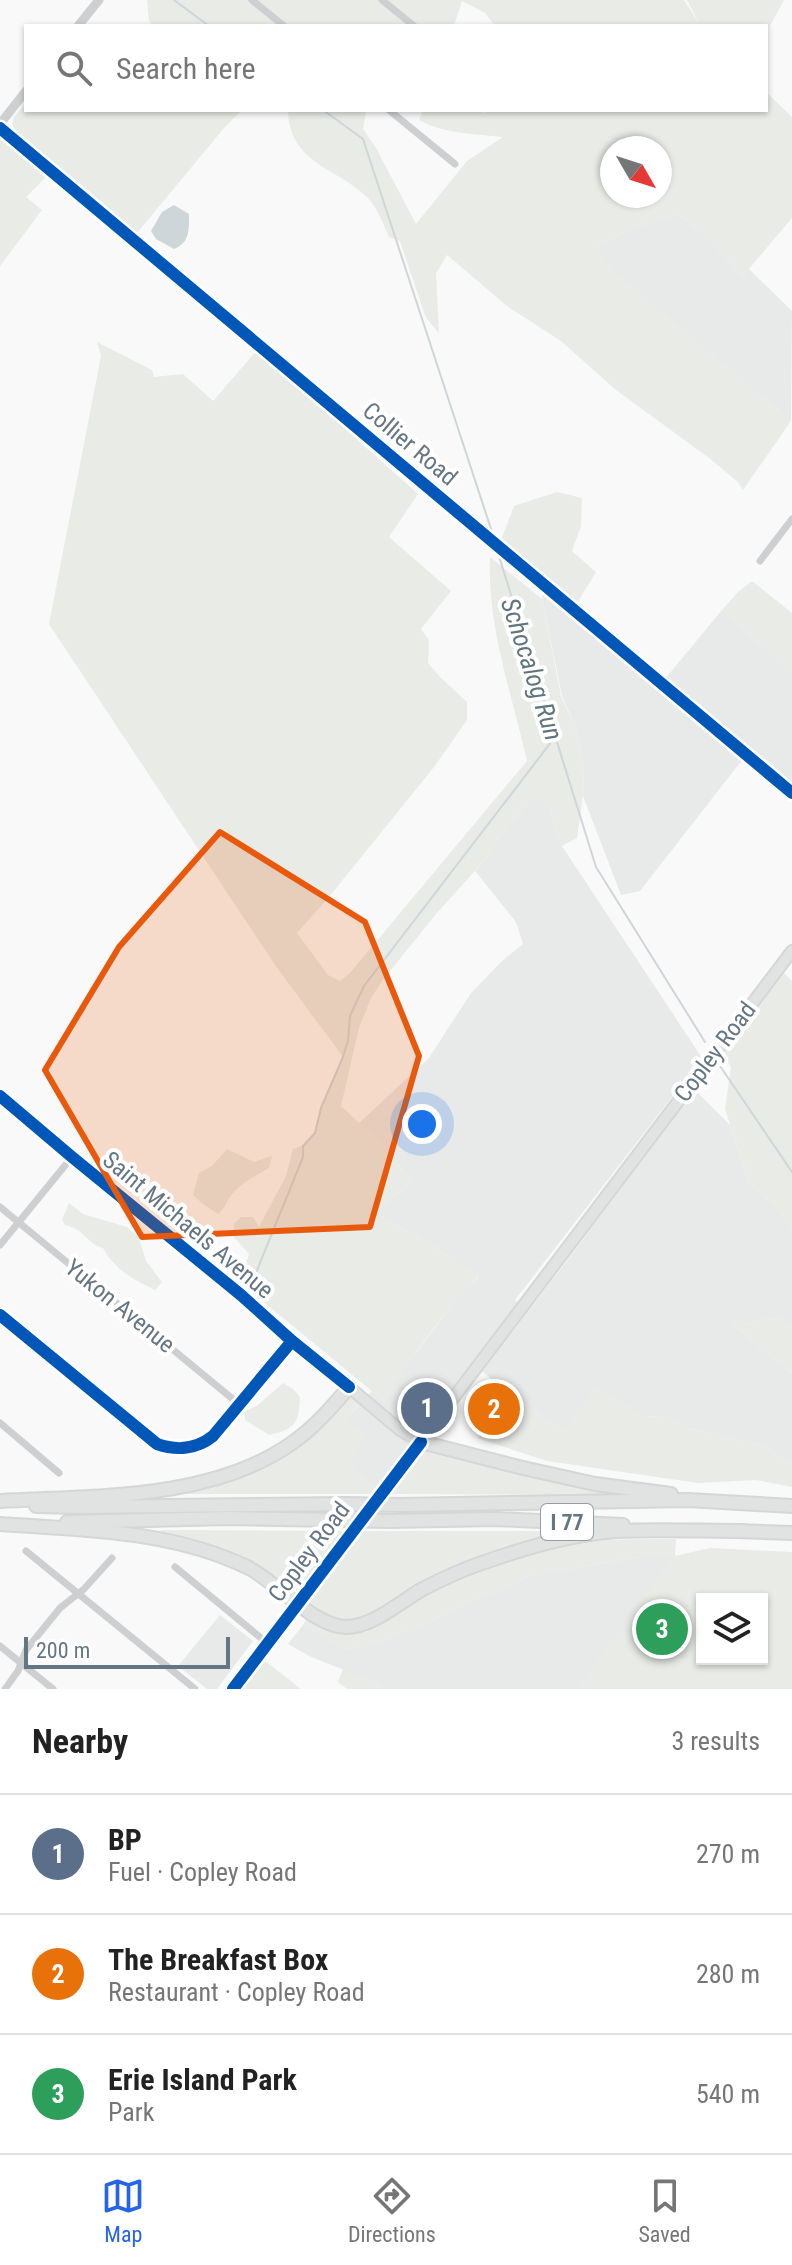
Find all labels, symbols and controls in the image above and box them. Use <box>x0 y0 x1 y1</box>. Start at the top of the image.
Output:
search box <box>24 24 768 112</box>
icon: search <box>52 46 96 90</box>
text: Search here <box>116 51 256 86</box>
north arrow <box>600 136 672 208</box>
street label: Collier Road <box>357 396 463 492</box>
water label: Schocalog Run <box>495 594 569 744</box>
street label: Copley Road <box>668 997 762 1107</box>
your location <box>402 1104 442 1144</box>
street label: Saint Michaels Avenue <box>97 1146 279 1304</box>
street label: Yukon Avenue <box>60 1253 180 1359</box>
pin: 1 <box>401 1378 453 1438</box>
pin: 2 <box>468 1379 520 1439</box>
street label: Copley Road <box>262 1497 356 1607</box>
road number: I 77 <box>541 1504 593 1540</box>
map controls <box>696 1593 768 1665</box>
button: layers <box>696 1593 768 1665</box>
pin: 3 <box>636 1599 688 1659</box>
scale bar <box>24 1633 230 1669</box>
text: 200 m <box>36 1638 90 1663</box>
text: Nearby <box>32 1721 128 1761</box>
text: 3 results <box>671 1726 760 1756</box>
text: BP <box>108 1822 142 1857</box>
text: 1 <box>51 1839 65 1869</box>
text: 270 m <box>696 1839 760 1869</box>
text: Fuel · Copley Road <box>108 1857 297 1887</box>
text: The Breakfast Box <box>108 1942 328 1977</box>
text: 2 <box>51 1959 65 1989</box>
text: 280 m <box>696 1959 760 1989</box>
text: Restaurant · Copley Road <box>108 1977 365 2007</box>
text: Erie Island Park <box>108 2062 297 2097</box>
text: 3 <box>51 2079 65 2109</box>
text: 540 m <box>696 2079 760 2109</box>
text: Park <box>108 2097 154 2127</box>
tab: Map <box>101 2174 145 2247</box>
tab: Directions <box>348 2174 436 2247</box>
tab: Saved <box>638 2174 691 2247</box>

